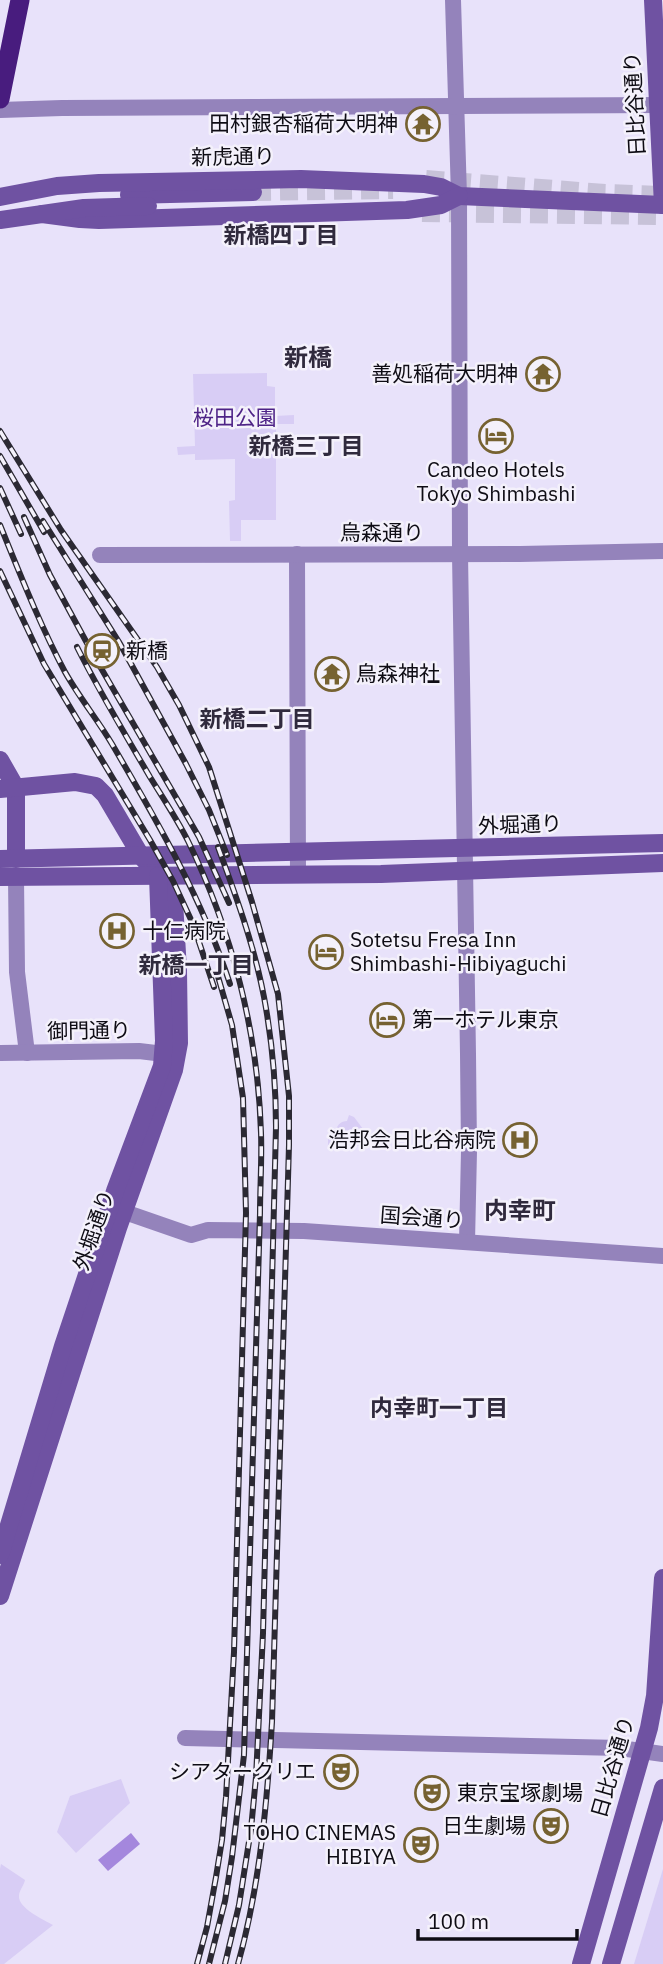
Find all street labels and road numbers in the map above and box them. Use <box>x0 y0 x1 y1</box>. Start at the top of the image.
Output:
street label: 日比谷通り <box>617 51 651 157</box>
street label: 新虎通り <box>191 141 275 171</box>
street label: 烏森通り <box>340 518 424 546</box>
street label: 外堀通り <box>478 809 562 839</box>
street label: 御門通り <box>47 1015 131 1045</box>
street label: 外堀通り <box>66 1185 120 1274</box>
street label: 国会通り <box>379 1200 465 1234</box>
street label: 日比谷通り <box>584 1712 640 1821</box>

